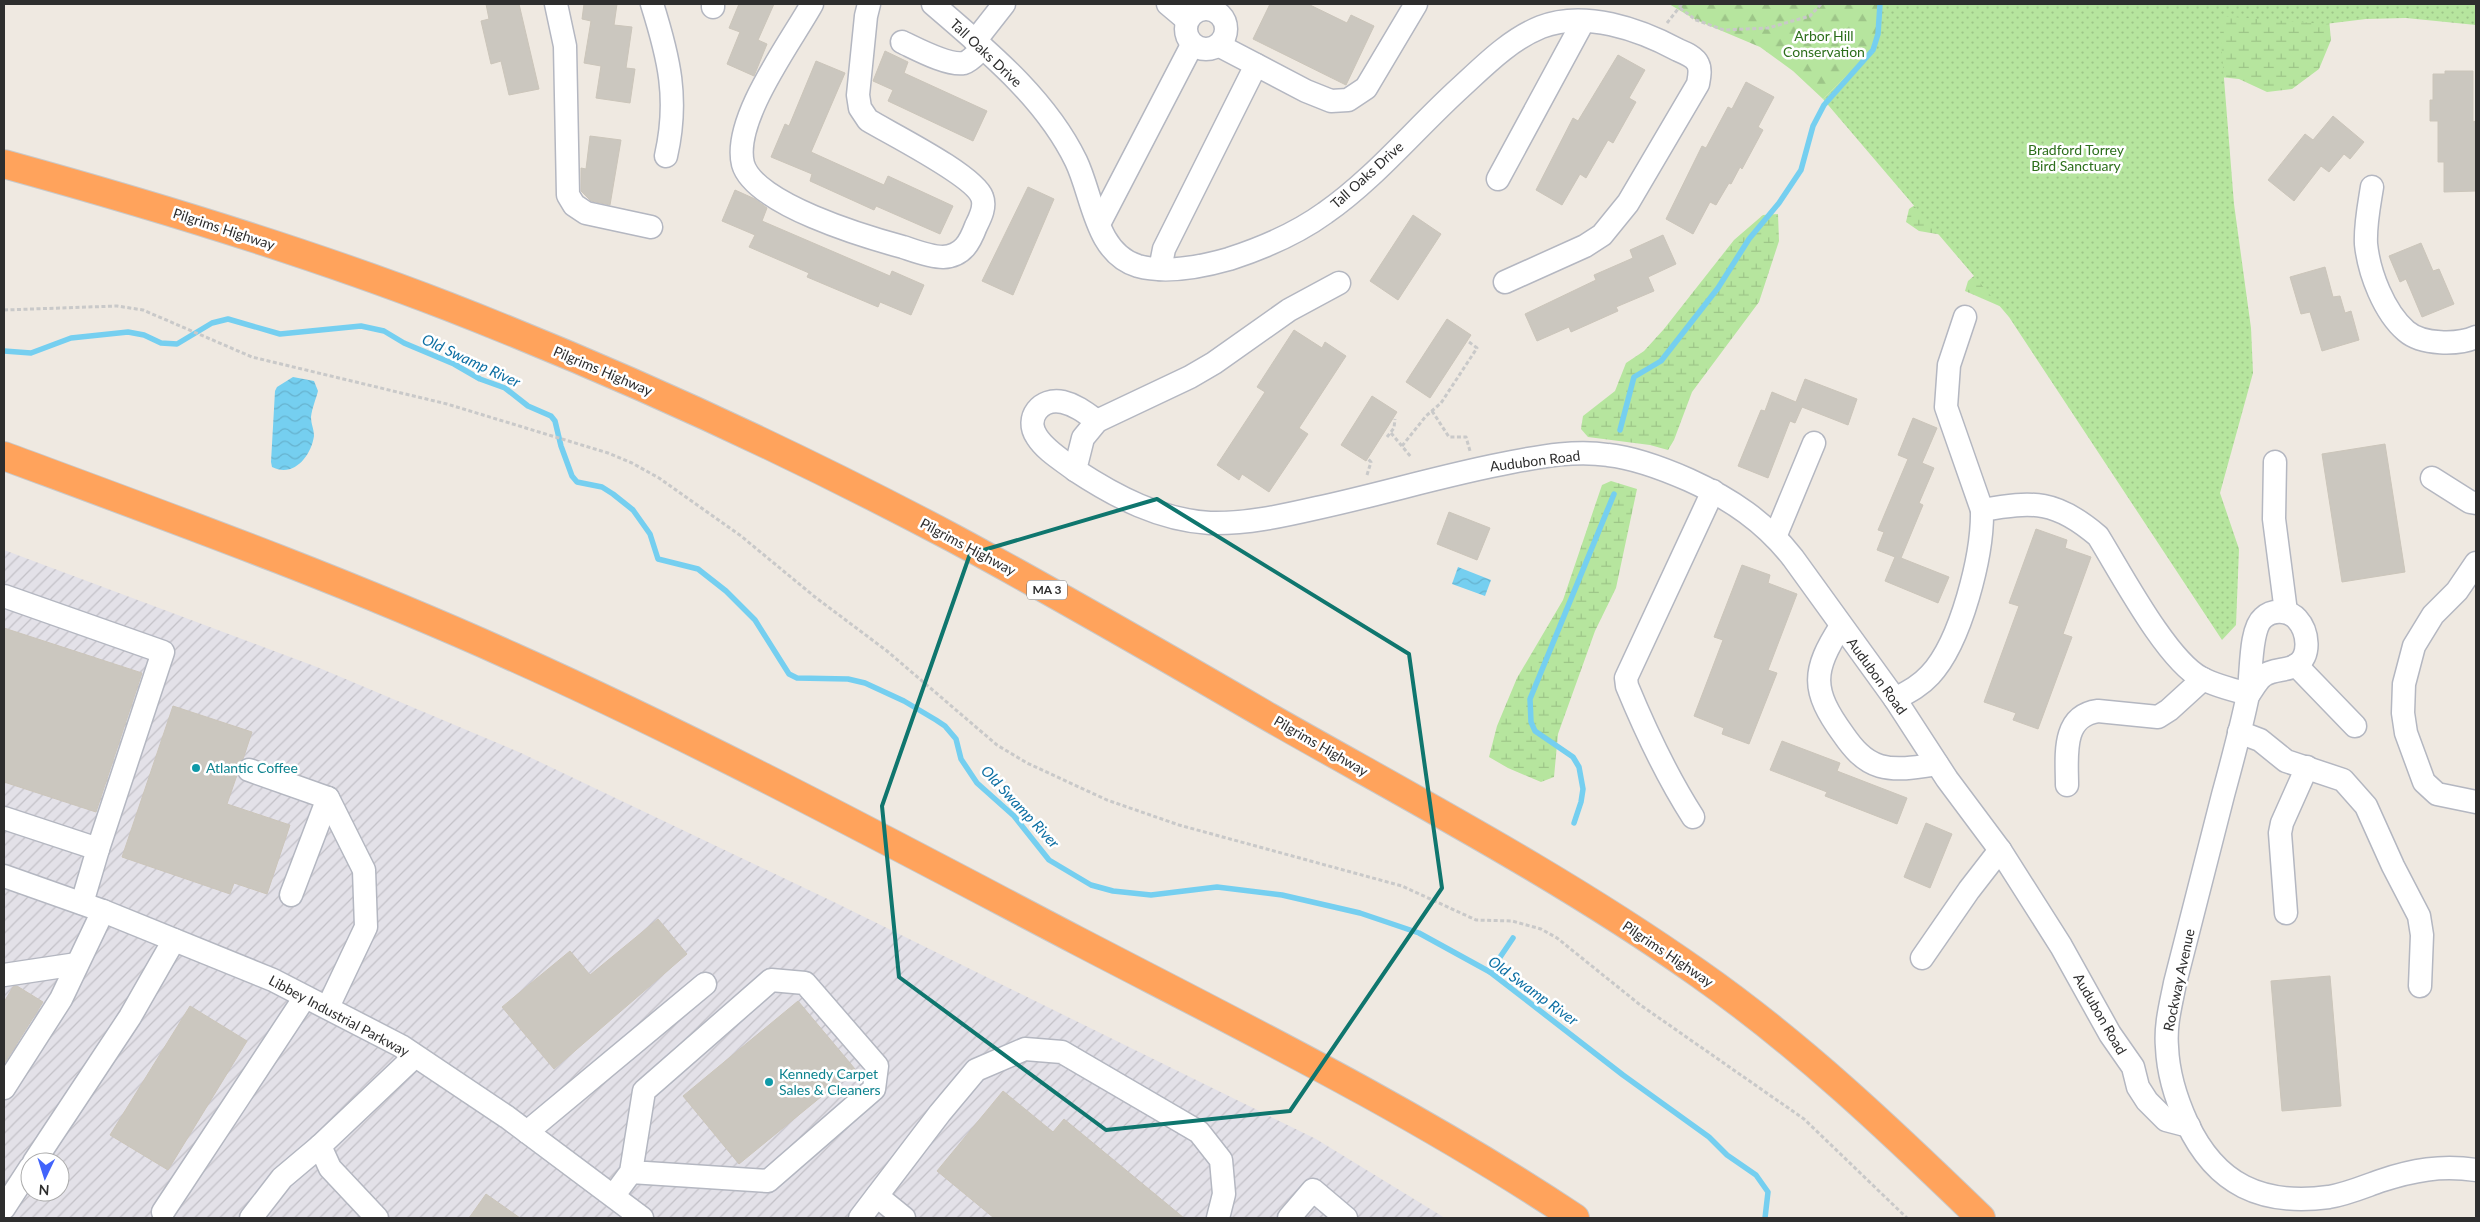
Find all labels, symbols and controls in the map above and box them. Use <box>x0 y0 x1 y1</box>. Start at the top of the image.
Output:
street label: Tall Oaks Drive <box>947 15 1026 90</box>
park label: Arbor Hill Conservation <box>1783 27 1865 60</box>
street label: Tall Oaks Drive <box>1327 138 1407 212</box>
park label: Bradford Torrey Bird Sanctuary <box>2028 141 2125 174</box>
street label: Pilgrims Highway <box>171 204 278 253</box>
water label: Old Swamp River <box>419 329 524 391</box>
street label: Pilgrims Highway <box>551 342 656 399</box>
street label: Audubon Road <box>1489 447 1581 474</box>
street label: Pilgrims Highway <box>918 514 1020 579</box>
road number: MA 3 <box>1027 580 1067 600</box>
street label: Audubon Road <box>1844 634 1911 718</box>
street label: Pilgrims Highway <box>1271 712 1372 780</box>
place label: Atlantic Coffee <box>206 759 298 776</box>
water label: Old Swamp River <box>978 761 1064 852</box>
marker: Atlantic Coffee <box>190 762 202 774</box>
street label: Pilgrims Highway <box>1620 917 1718 991</box>
street label: Rockway Avenue <box>2159 927 2198 1033</box>
water label: Old Swamp River <box>1485 952 1583 1029</box>
street label: Audubon Road <box>2070 970 2131 1057</box>
street label: Libbey Industrial Parkway <box>266 971 413 1060</box>
place label: Kennedy Carpet Sales & Cleaners <box>779 1065 881 1098</box>
marker: Kennedy Carpet Sales & Cleaners <box>763 1076 775 1088</box>
north arrow <box>20 1152 70 1202</box>
text: N <box>38 1182 50 1199</box>

